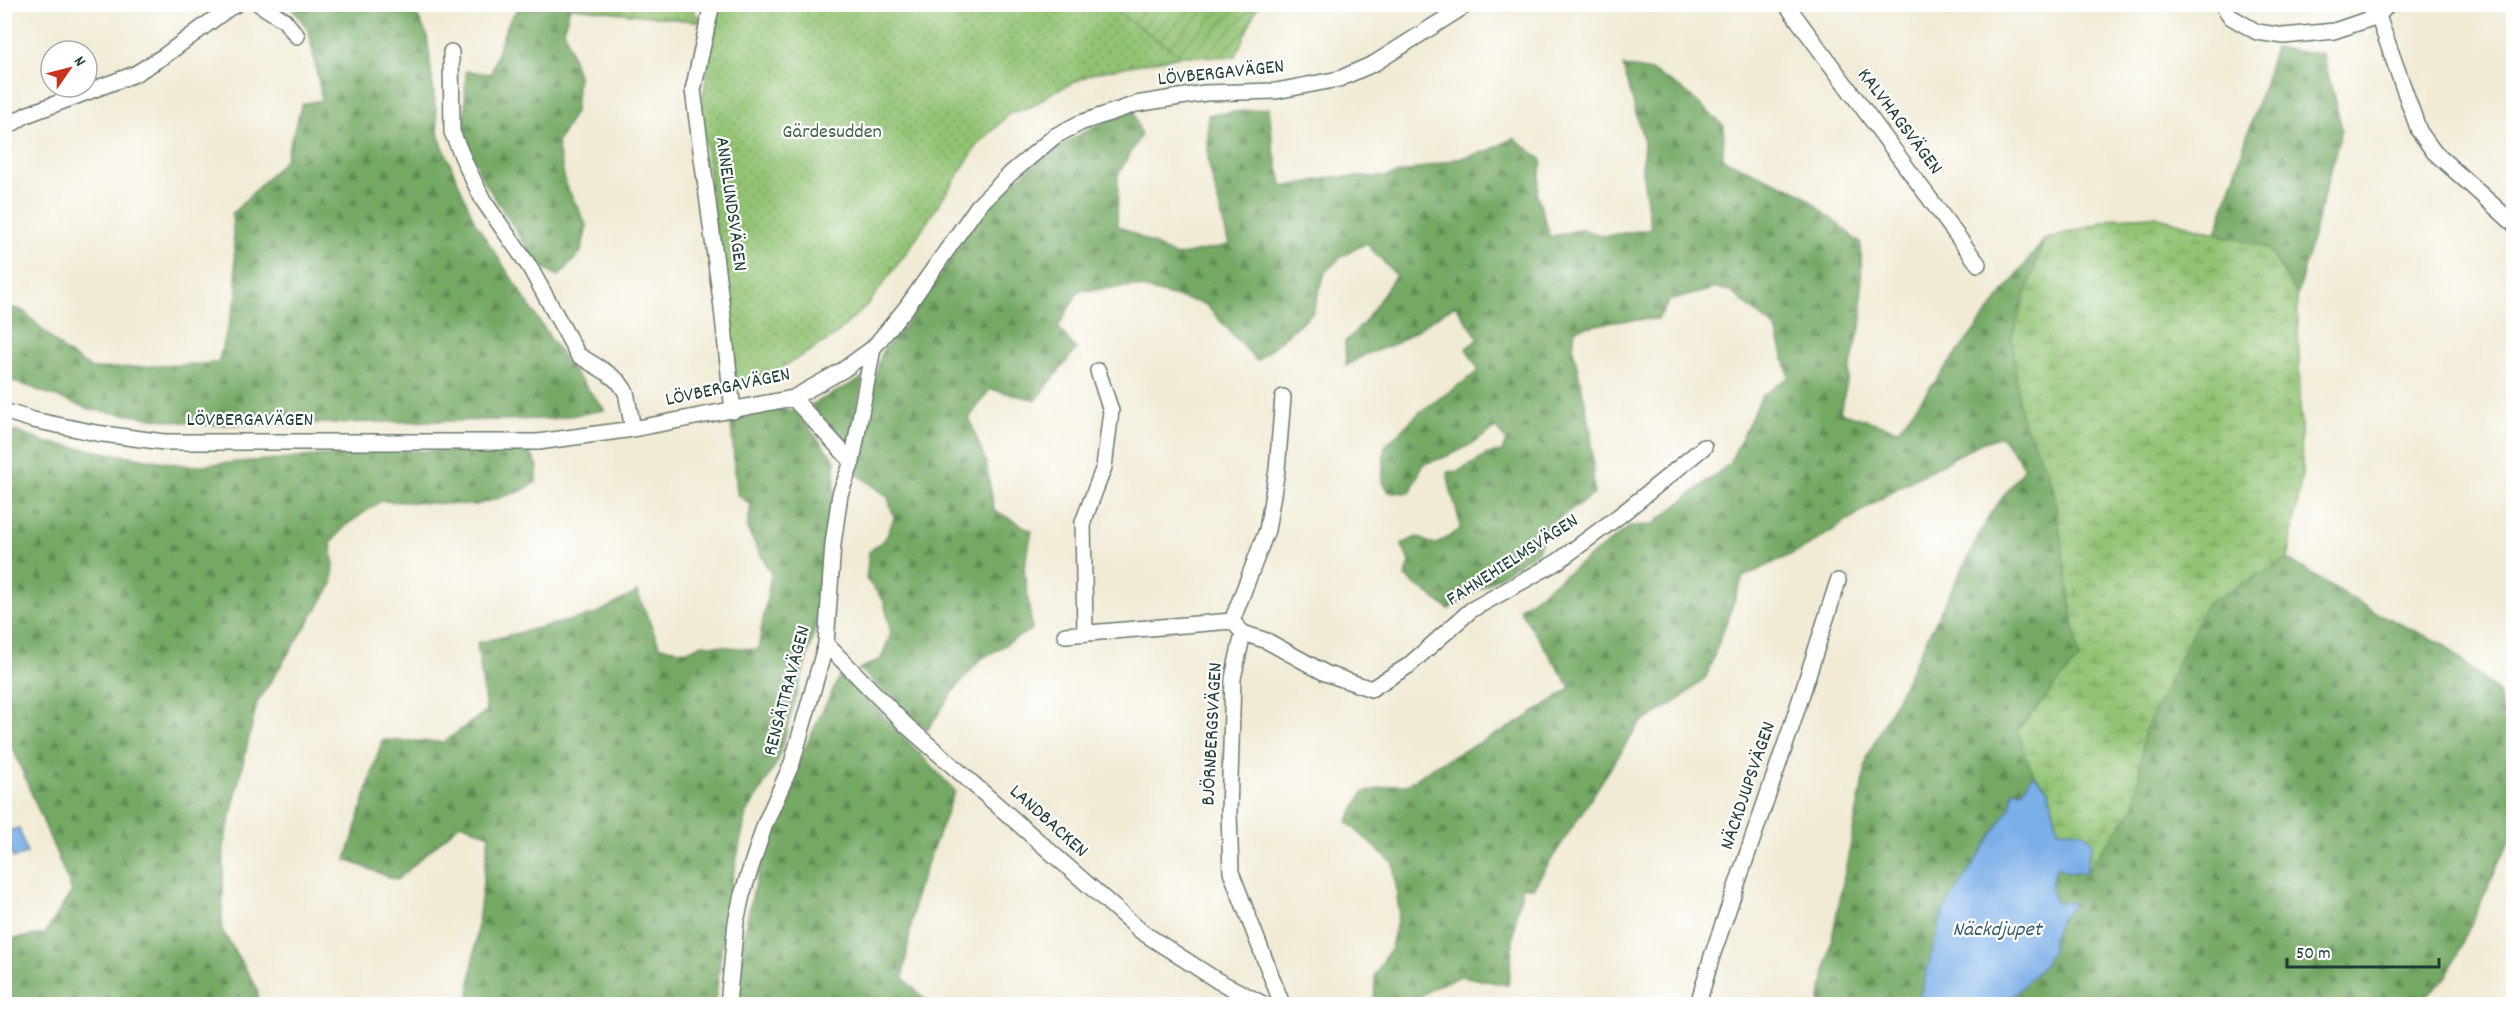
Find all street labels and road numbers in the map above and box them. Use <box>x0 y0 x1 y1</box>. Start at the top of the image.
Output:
street label: LÖVBERGAVÄGEN <box>1156 53 1286 95</box>
street label: KALVHAGSVÄGEN <box>1850 63 1948 181</box>
street label: ANNELUNDSVÄGEN <box>707 135 753 273</box>
street label: LÖVBERGAVÄGEN <box>663 361 793 415</box>
street label: LÖVBERGAVÄGEN <box>186 407 314 435</box>
street label: FAHNEHIELMSVÄGEN <box>1442 508 1584 614</box>
street label: RENSÄTTRAVÄGEN <box>757 623 819 759</box>
street label: BJÖRNBERGSVÄGEN <box>1195 662 1231 806</box>
street label: NÄCKDJUPSVÄGEN <box>1714 718 1784 854</box>
street label: LANDBACKEN <box>1002 779 1094 865</box>

